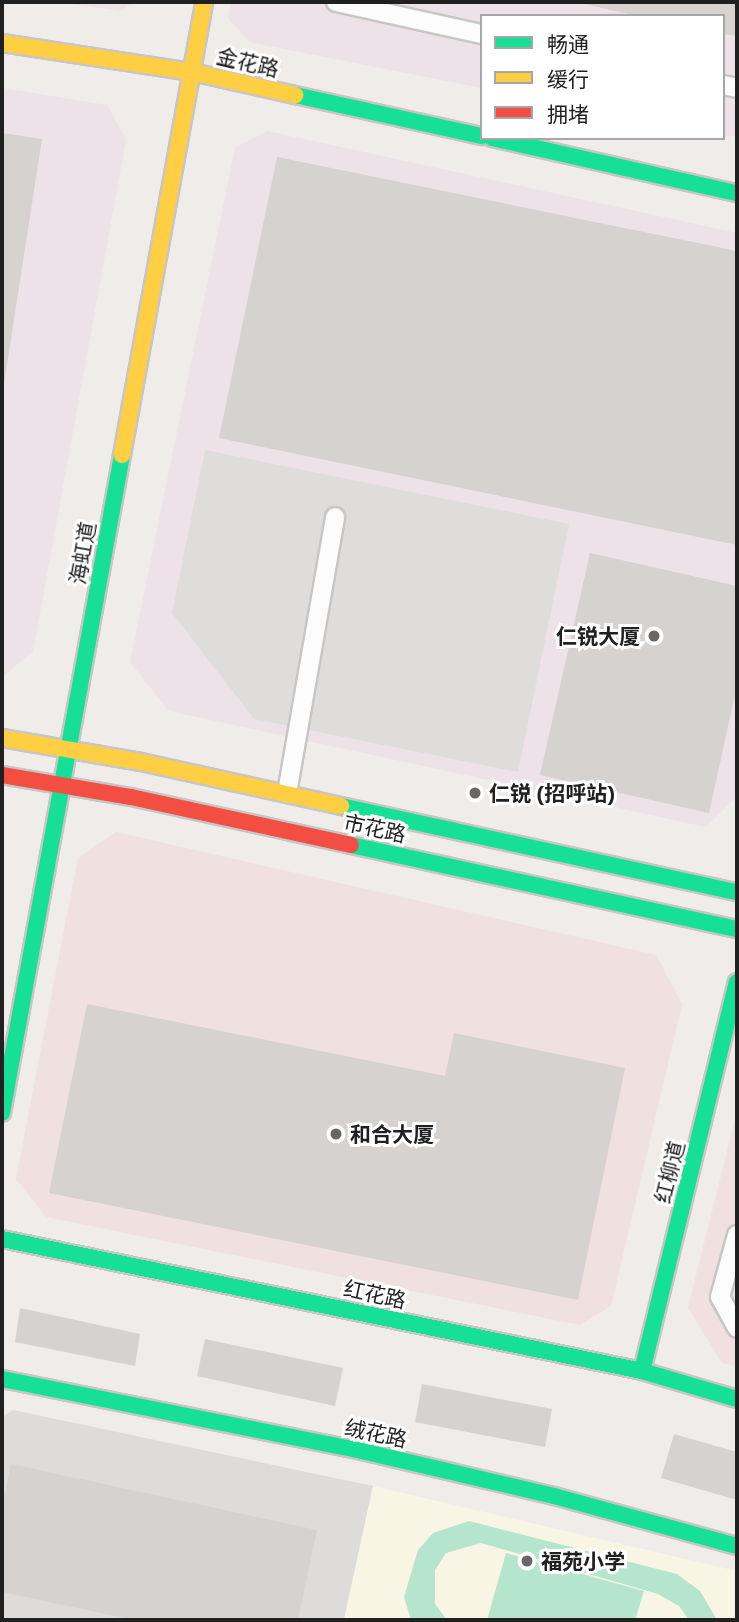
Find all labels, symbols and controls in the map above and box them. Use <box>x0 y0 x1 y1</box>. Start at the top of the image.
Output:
legend <box>480 14 725 140</box>
text: 畅通 <box>547 31 589 57</box>
street label: 金花路 <box>214 43 282 81</box>
text: 缓行 <box>547 66 589 92</box>
text: 拥堵 <box>547 101 589 127</box>
street label: 海虹道 <box>64 520 100 586</box>
place label: 仁锐大厦 <box>556 623 640 649</box>
marker: 仁锐大厦 <box>646 628 662 644</box>
place label: 仁锐 (招呼站) <box>489 780 615 806</box>
marker: 仁锐 (招呼站) <box>467 785 483 801</box>
street label: 市花路 <box>342 809 408 847</box>
place label: 和合大厦 <box>350 1121 434 1147</box>
marker: 和合大厦 <box>328 1126 344 1142</box>
street label: 红柳道 <box>649 1138 689 1206</box>
street label: 红花路 <box>342 1275 408 1313</box>
street label: 绒花路 <box>343 1414 409 1452</box>
place label: 福苑小学 <box>541 1548 625 1574</box>
marker: 福苑小学 <box>519 1553 535 1569</box>

